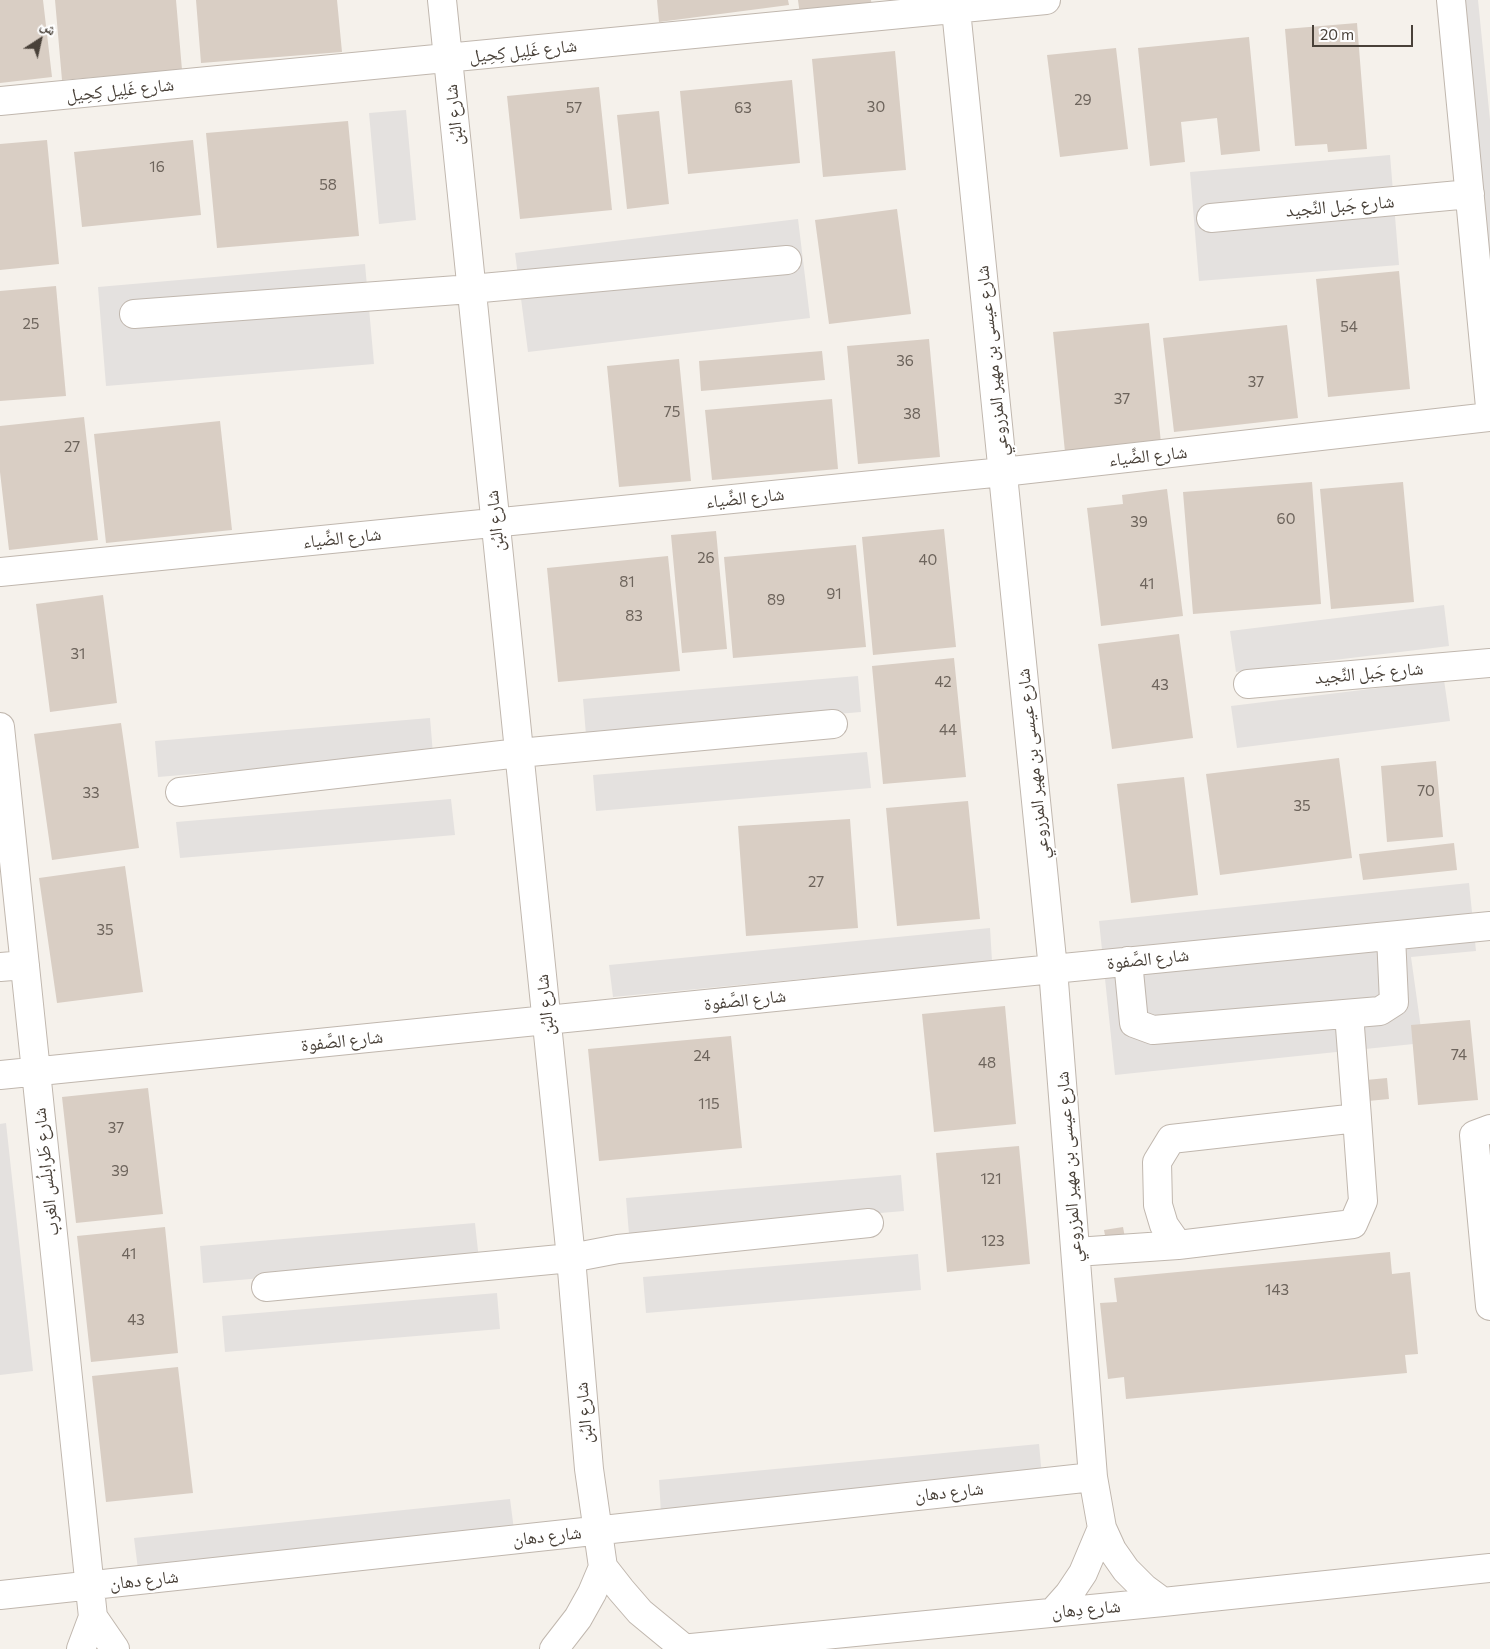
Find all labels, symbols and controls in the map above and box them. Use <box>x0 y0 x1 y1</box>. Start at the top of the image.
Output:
north arrow <box>15 15 65 65</box>
scale bar <box>1315 15 1416 47</box>
text: ش <box>38 16 60 39</box>
text: 20 m <box>1320 25 1354 43</box>
street label: شارع غَلِيل كِحِيل <box>468 35 578 67</box>
street label: شارع غَلِيل كِحِيل <box>65 74 175 106</box>
street label: شارع البُن <box>440 83 468 147</box>
house number: 29 <box>1074 91 1092 109</box>
house number: 30 <box>867 98 885 116</box>
house number: 57 <box>566 99 582 117</box>
house number: 63 <box>734 99 752 117</box>
house number: 16 <box>149 158 165 176</box>
house number: 58 <box>319 176 337 194</box>
street label: شارع جَبل النِّجيد <box>1285 190 1395 222</box>
street label: شارع عيسى بن مهير المزروعي <box>971 264 1013 458</box>
house number: 25 <box>23 315 39 333</box>
house number: 54 <box>1340 318 1358 336</box>
house number: 36 <box>896 352 914 370</box>
house number: 37 <box>1248 373 1264 391</box>
house number: 37 <box>1114 390 1130 408</box>
house number: 75 <box>664 403 680 421</box>
house number: 38 <box>903 405 921 423</box>
house number: 27 <box>64 438 80 456</box>
street label: شارع الضِّياء <box>1108 441 1188 471</box>
street label: شارع الضِّياء <box>705 483 785 513</box>
street label: شارع البُن <box>481 489 509 553</box>
house number: 60 <box>1277 510 1295 528</box>
house number: 39 <box>1130 513 1148 531</box>
street label: شارع الضِّياء <box>302 523 382 553</box>
house number: 26 <box>697 549 715 567</box>
house number: 40 <box>919 551 937 569</box>
house number: 81 <box>619 573 635 591</box>
house number: 41 <box>1140 575 1154 593</box>
house number: 91 <box>826 585 842 603</box>
house number: 89 <box>767 591 785 609</box>
house number: 83 <box>625 607 643 625</box>
house number: 31 <box>71 645 85 663</box>
street label: شارع جَبل النِّجيد <box>1314 657 1424 689</box>
street label: شارع عيسى بن مهير المزروعي <box>1012 667 1054 861</box>
house number: 42 <box>934 673 952 691</box>
house number: 43 <box>1151 676 1169 694</box>
house number: 44 <box>939 721 957 739</box>
house number: 70 <box>1417 782 1435 800</box>
house number: 33 <box>82 784 100 802</box>
house number: 35 <box>1293 797 1311 815</box>
house number: 27 <box>808 873 824 891</box>
house number: 35 <box>96 921 114 939</box>
street label: شارع الصَّفوة <box>1106 944 1190 974</box>
street label: شارع البُن <box>531 973 559 1037</box>
street label: شارع الصَّفوة <box>703 985 787 1015</box>
street label: شارع الصَّفوة <box>300 1026 384 1056</box>
house number: 74 <box>1451 1046 1467 1064</box>
house number: 24 <box>693 1047 711 1065</box>
house number: 48 <box>978 1054 996 1072</box>
street label: شارع عيسى بن مهير المزروعي <box>1052 1071 1086 1263</box>
house number: 115 <box>698 1095 720 1113</box>
street label: شارع طَرابلُس الغرب <box>29 1107 63 1237</box>
house number: 37 <box>108 1119 124 1137</box>
house number: 39 <box>111 1162 129 1180</box>
house number: 121 <box>980 1170 1002 1188</box>
house number: 123 <box>981 1232 1005 1250</box>
house number: 41 <box>122 1245 136 1263</box>
house number: 143 <box>1265 1281 1289 1299</box>
house number: 43 <box>127 1311 145 1329</box>
street label: شارع البُن <box>571 1381 597 1445</box>
street label: شارع دهان <box>913 1478 985 1506</box>
street label: شارع دهان <box>511 1522 583 1550</box>
street label: شارع دهان <box>108 1566 180 1594</box>
street label: شارع دِهان <box>1051 1595 1121 1623</box>

